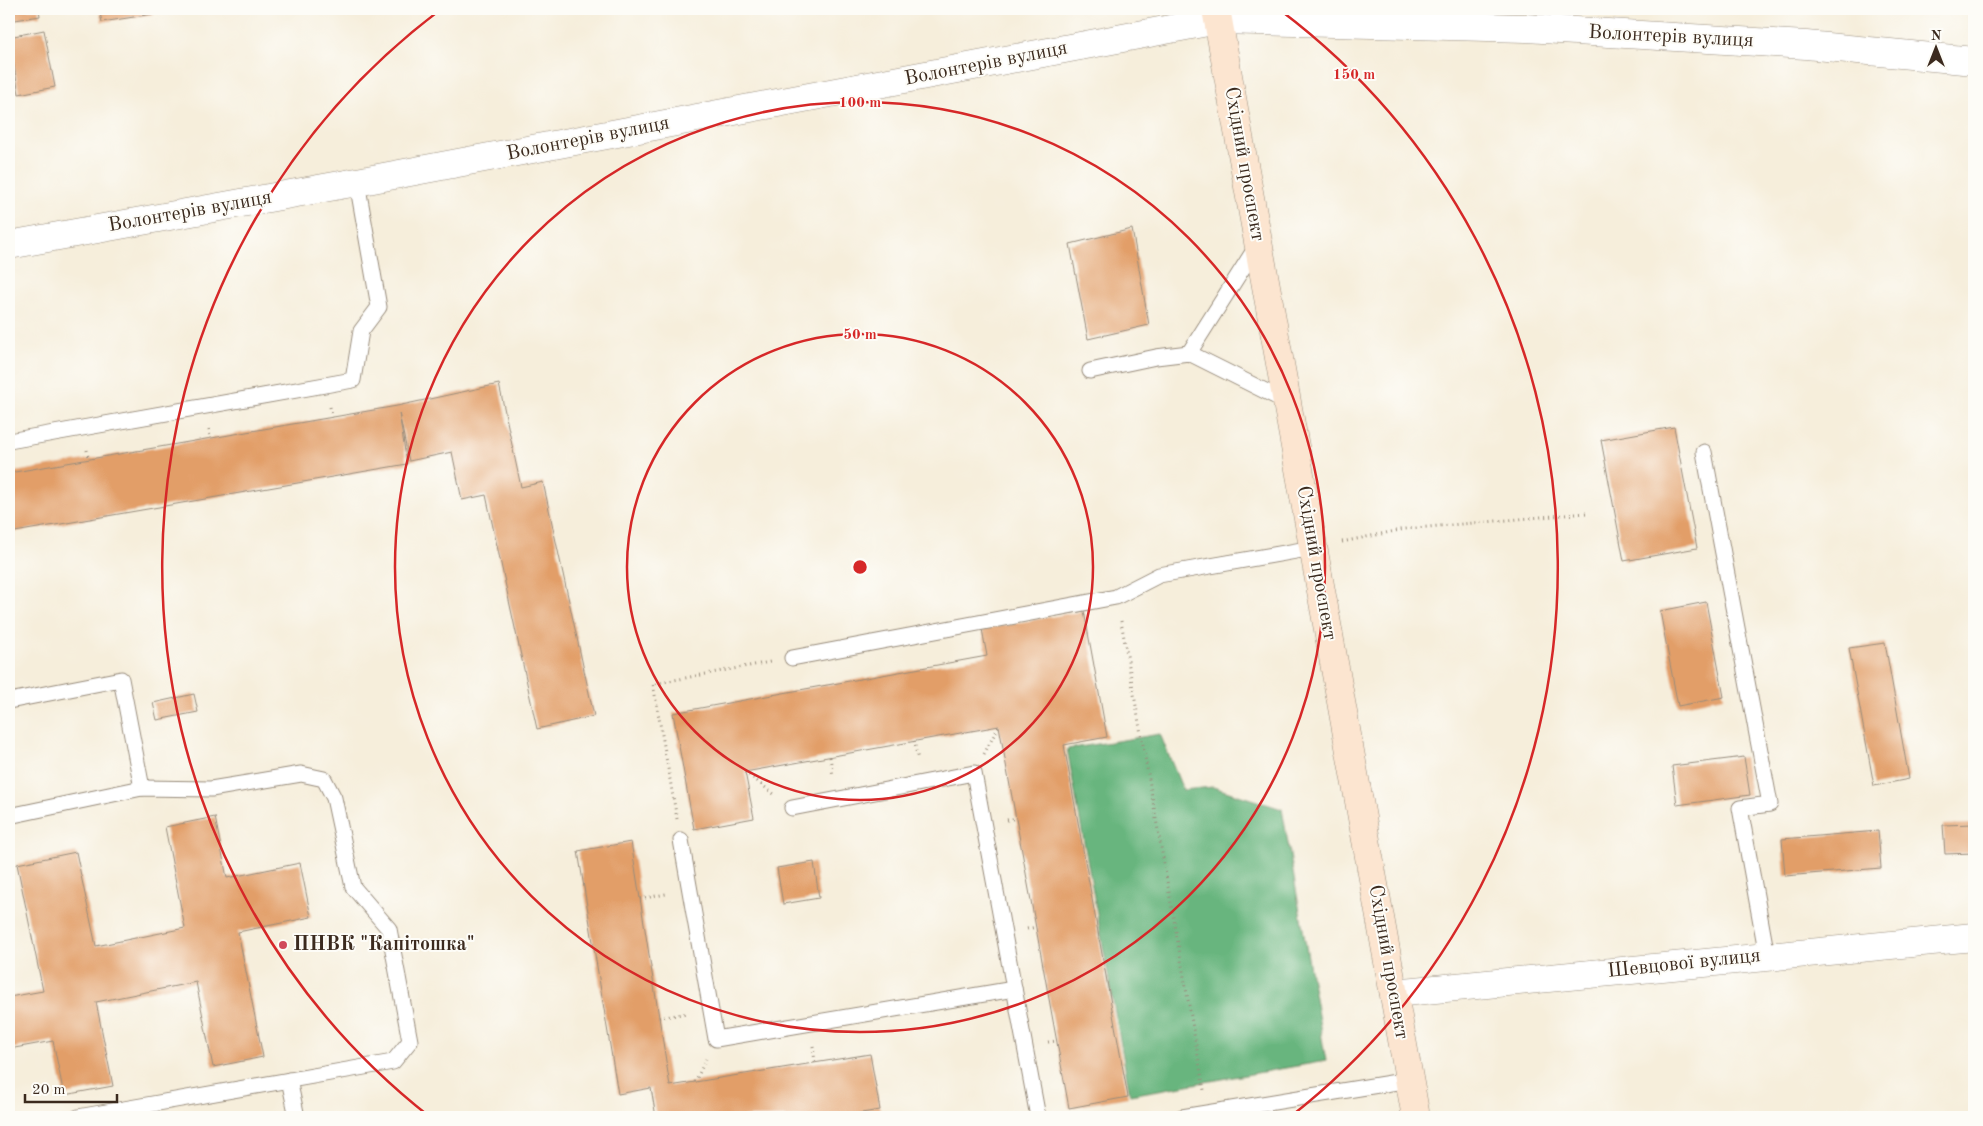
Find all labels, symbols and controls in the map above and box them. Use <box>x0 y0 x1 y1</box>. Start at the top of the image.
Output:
north arrow <box>1910 22 1960 72</box>
street label: Волонтерів вулиця <box>1588 23 1754 51</box>
text: N <box>1931 29 1942 43</box>
street label: Волонтерів вулиця <box>903 38 1069 90</box>
text: 150 m <box>1333 68 1375 83</box>
street label: Східний проспект <box>1221 85 1267 243</box>
text: 100 m <box>839 96 881 111</box>
street label: Волонтерів вулиця <box>505 113 671 165</box>
street label: Волонтерів вулиця <box>107 188 273 236</box>
text: 50 m <box>843 328 877 343</box>
street label: Східний проспект <box>1293 484 1339 642</box>
centre of rings <box>851 558 869 576</box>
street label: Східний проспект <box>1365 883 1411 1041</box>
place label: ПНВК "Капітошка" <box>293 935 475 955</box>
marker: ПНВК "Капітошка" <box>277 939 289 951</box>
street label: Шевцової вулиця <box>1606 946 1762 982</box>
scale bar <box>25 1071 118 1103</box>
text: 20 m <box>32 1083 66 1098</box>

